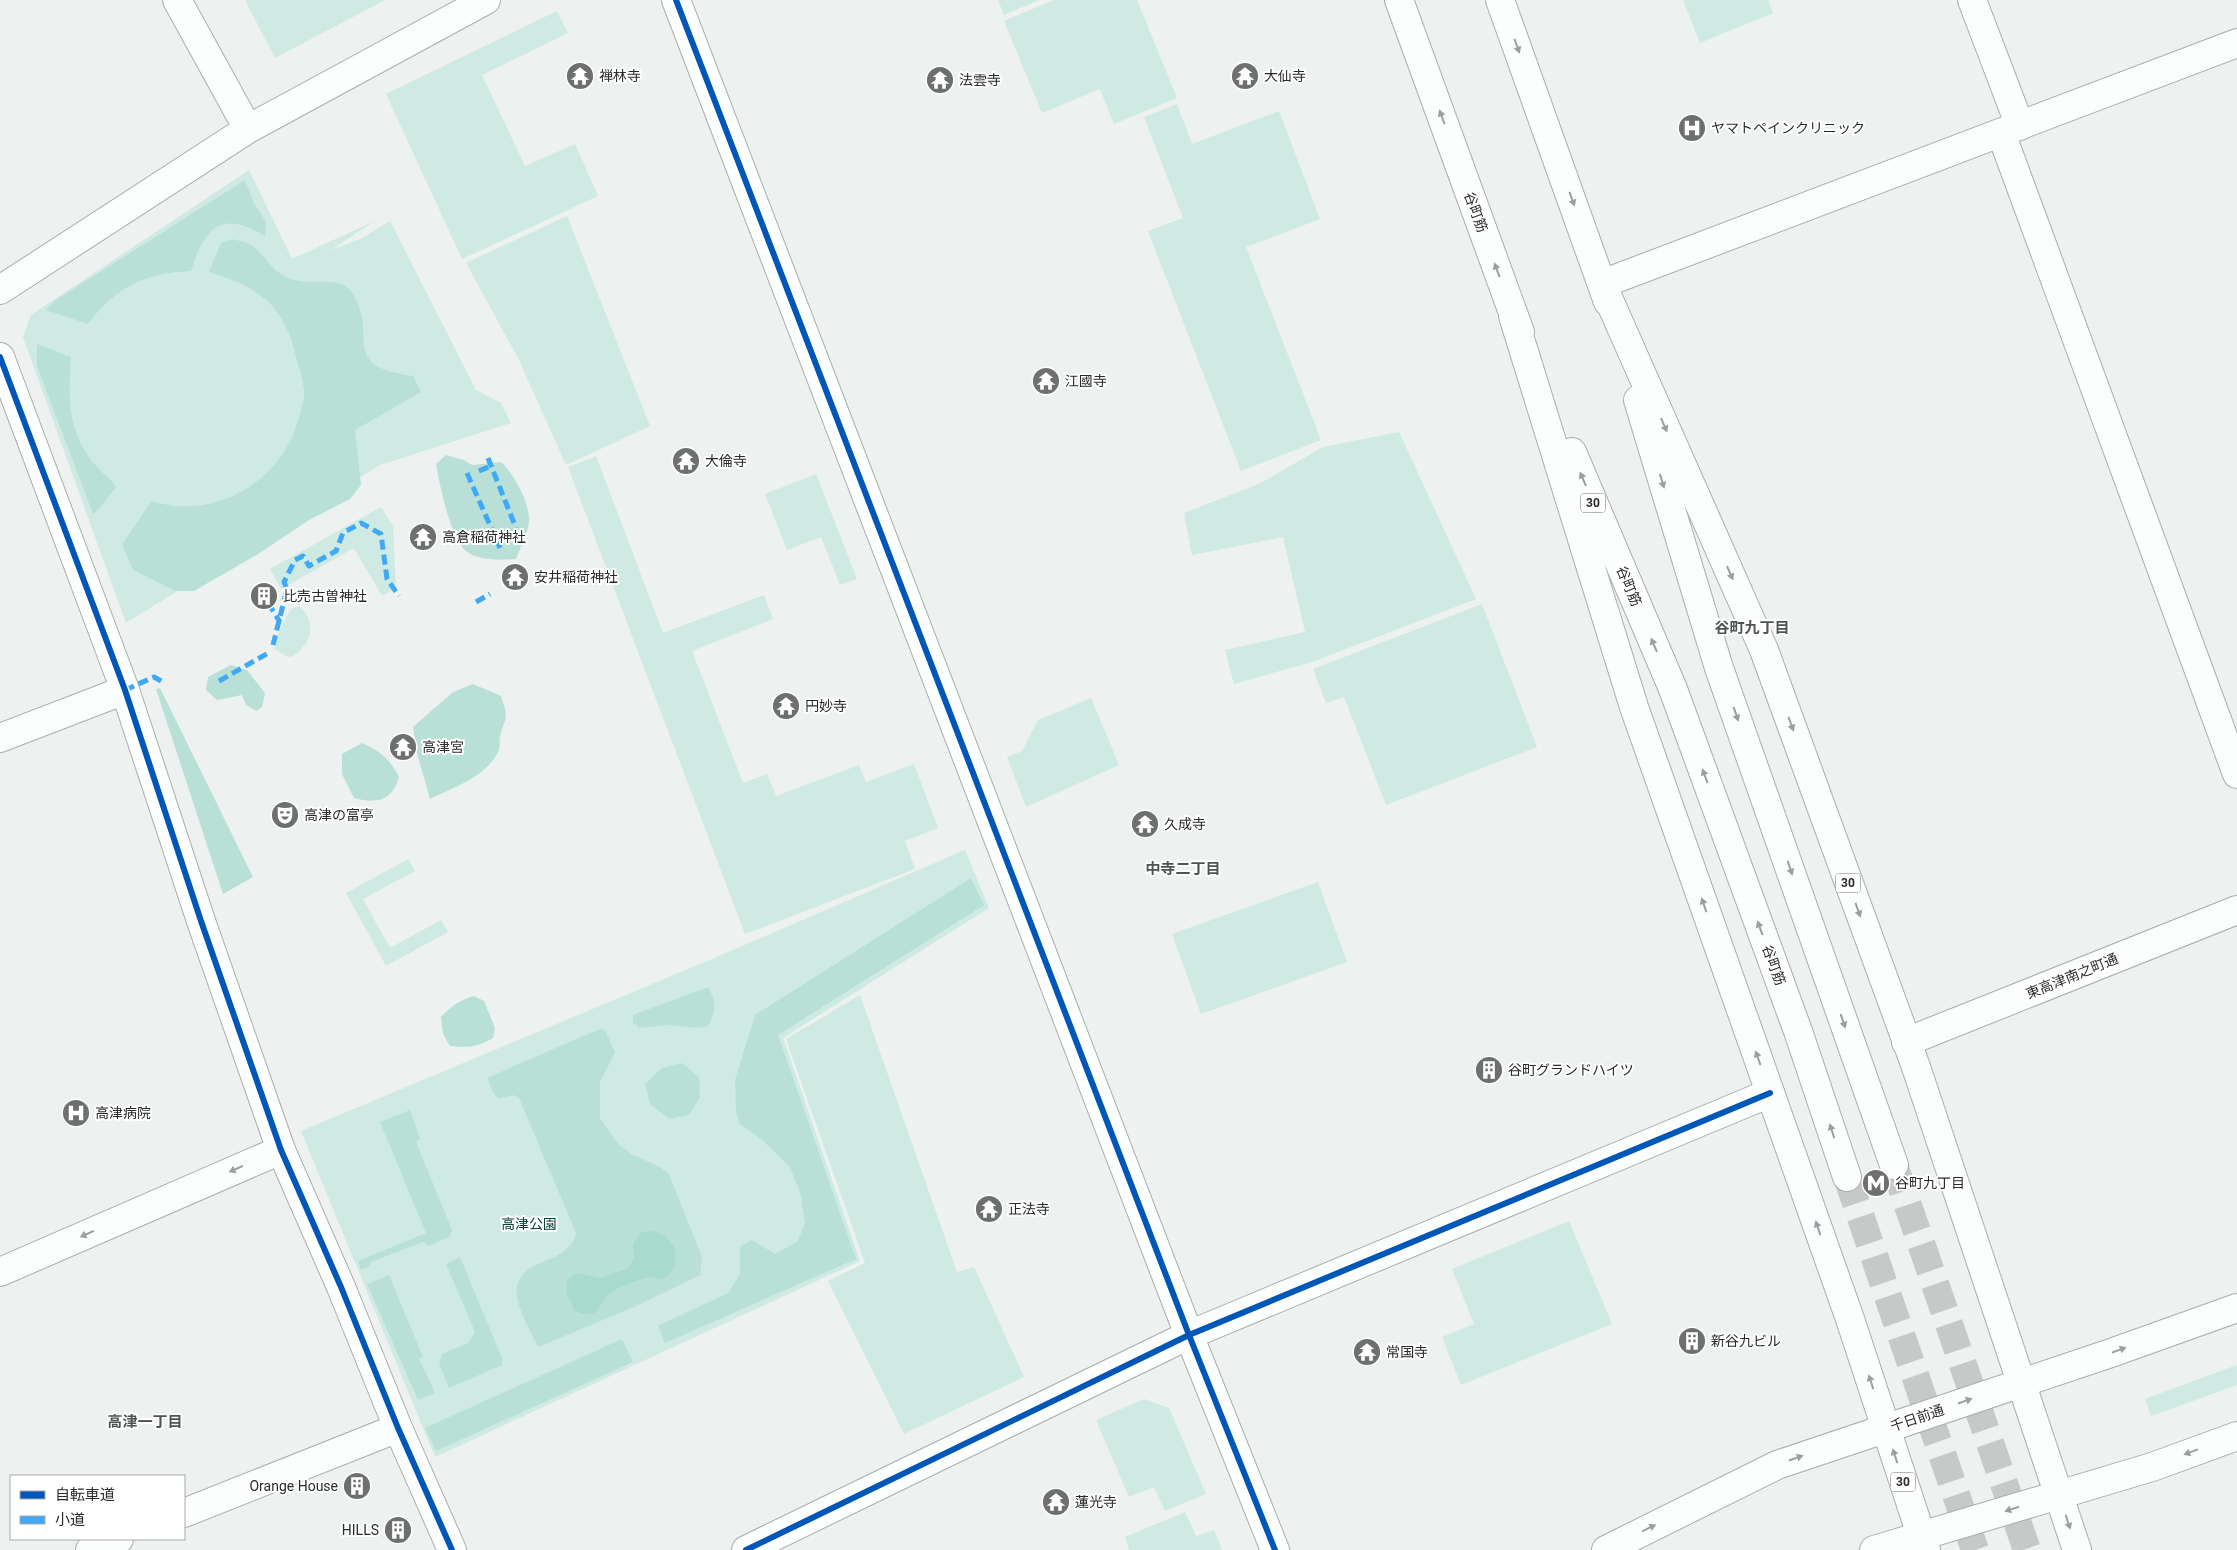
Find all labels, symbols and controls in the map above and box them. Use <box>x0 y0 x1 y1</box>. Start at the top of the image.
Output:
one-way arrow <box>1513 39 1521 54</box>
temple icon: 禅林寺 <box>565 61 595 91</box>
temple icon: 大仙寺 <box>1230 61 1260 91</box>
temple icon: 法雲寺 <box>925 65 955 95</box>
place label: 禅林寺 <box>599 68 641 84</box>
place label: 大仙寺 <box>1264 68 1306 84</box>
place label: 法雲寺 <box>959 72 1001 88</box>
one-way arrow <box>1438 109 1446 124</box>
hospital icon: ヤマトペインクリニック <box>1677 113 1707 143</box>
place label: ヤマトペインクリニック <box>1711 120 1865 136</box>
street label: 谷町筋 <box>1461 190 1491 234</box>
one-way arrow <box>1568 192 1576 207</box>
one-way arrow <box>1493 262 1501 277</box>
temple icon: 江國寺 <box>1031 366 1061 396</box>
place label: 江國寺 <box>1065 373 1107 389</box>
one-way arrow <box>1661 418 1669 432</box>
temple icon: 大倫寺 <box>671 446 701 476</box>
place label: 大倫寺 <box>705 453 747 469</box>
one-way arrow <box>1579 472 1587 486</box>
one-way arrow <box>1659 474 1667 489</box>
road number: 30 <box>1580 493 1606 512</box>
temple icon: 高倉稲荷神社 <box>408 522 438 552</box>
place label: 高倉稲荷神社 <box>442 529 526 545</box>
temple icon: 安井稲荷神社 <box>500 562 530 592</box>
street label: 谷町筋 <box>1613 564 1645 608</box>
one-way arrow <box>1727 566 1735 580</box>
place label: 安井稲荷神社 <box>534 569 618 585</box>
building icon: 比売古曽神社 <box>249 581 279 611</box>
place label: 比売古曽神社 <box>283 588 367 604</box>
district label: 谷町九丁目 <box>1714 619 1790 637</box>
one-way arrow <box>1649 638 1657 652</box>
temple icon: 円妙寺 <box>771 691 801 721</box>
place label: 円妙寺 <box>805 698 847 714</box>
one-way arrow <box>1732 707 1740 722</box>
one-way arrow <box>1787 717 1795 732</box>
temple icon: 高津宮 <box>388 732 418 762</box>
place label: 高津宮 <box>422 739 464 755</box>
one-way arrow <box>1701 768 1708 783</box>
theatre icon: 高津の富亭 <box>270 800 300 830</box>
place label: 高津の富亭 <box>304 807 374 823</box>
temple icon: 久成寺 <box>1130 809 1160 839</box>
place label: 久成寺 <box>1164 816 1206 832</box>
district label: 中寺二丁目 <box>1145 860 1221 878</box>
one-way arrow <box>1786 860 1794 875</box>
road number: 30 <box>1836 874 1860 892</box>
one-way arrow <box>1700 897 1708 912</box>
one-way arrow <box>1855 902 1862 917</box>
one-way arrow <box>1756 920 1764 935</box>
street label: 谷町筋 <box>1759 943 1789 987</box>
street label: 東高津南之町通 <box>2024 950 2120 1002</box>
one-way arrow <box>1840 1014 1848 1029</box>
one-way arrow <box>1754 1050 1762 1065</box>
building icon: 谷町グランドハイツ <box>1474 1055 1504 1085</box>
place label: 谷町グランドハイツ <box>1508 1062 1634 1078</box>
hospital icon: 高津病院 <box>61 1098 91 1128</box>
place label: 高津病院 <box>95 1105 151 1121</box>
one-way arrow <box>1828 1123 1836 1138</box>
one-way arrow <box>229 1166 243 1174</box>
metro station icon: 谷町九丁目 <box>1861 1168 1891 1198</box>
place label: 谷町九丁目 <box>1895 1175 1965 1191</box>
temple icon: 正法寺 <box>974 1194 1004 1224</box>
place label: 正法寺 <box>1008 1201 1050 1217</box>
park label: 高津公園 <box>501 1216 557 1232</box>
one-way arrow <box>1814 1220 1822 1235</box>
one-way arrow <box>80 1231 94 1239</box>
building icon: 新谷九ビル <box>1677 1326 1707 1356</box>
place label: 新谷九ビル <box>1711 1333 1781 1349</box>
temple icon: 常国寺 <box>1352 1337 1382 1367</box>
place label: 常国寺 <box>1386 1344 1428 1360</box>
one-way arrow <box>2112 1346 2127 1353</box>
one-way arrow <box>1866 1374 1874 1389</box>
one-way arrow <box>1958 1397 1973 1405</box>
street label: 千日前通 <box>1888 1401 1946 1435</box>
district label: 高津一丁目 <box>107 1413 183 1431</box>
one-way arrow <box>2183 1448 2198 1456</box>
one-way arrow <box>1891 1449 1898 1464</box>
one-way arrow <box>1789 1454 1804 1462</box>
building icon: Orange House <box>342 1471 372 1501</box>
road number: 30 <box>1890 1472 1916 1491</box>
legend <box>10 1475 185 1540</box>
place label: Orange House <box>249 1478 338 1494</box>
text: 自転車道 <box>55 1486 115 1504</box>
temple icon: 蓮光寺 <box>1041 1487 1071 1517</box>
place label: 蓮光寺 <box>1075 1494 1117 1510</box>
one-way arrow <box>2005 1505 2020 1513</box>
text: 小道 <box>55 1511 85 1529</box>
building icon: HILLS <box>383 1515 413 1545</box>
one-way arrow <box>2065 1515 2072 1530</box>
place label: HILLS <box>342 1522 379 1538</box>
one-way arrow <box>1642 1524 1657 1532</box>

